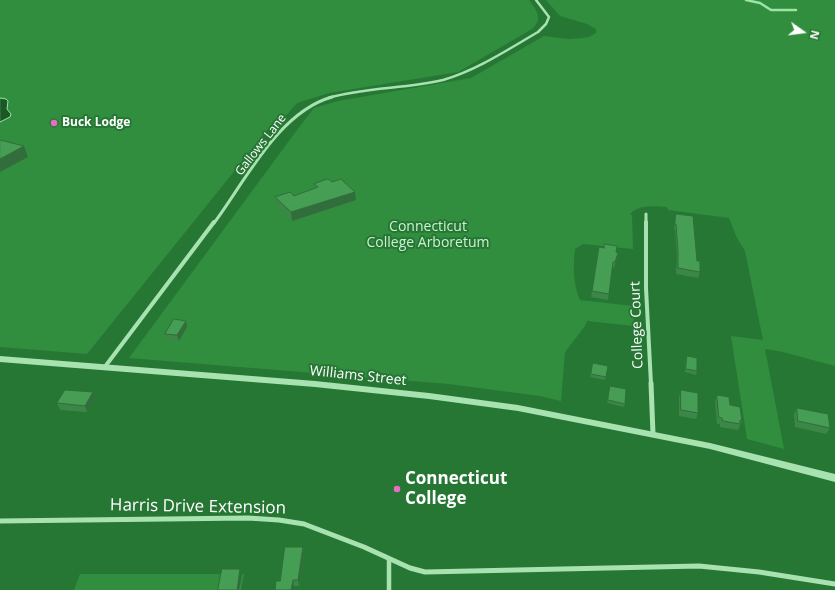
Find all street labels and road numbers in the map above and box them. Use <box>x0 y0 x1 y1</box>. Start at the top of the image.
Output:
street label: Gallows Lane <box>233 111 289 179</box>
street label: College Court <box>627 281 647 369</box>
street label: Williams Street <box>309 363 407 389</box>
street label: Harris Drive Extension <box>110 495 286 519</box>

